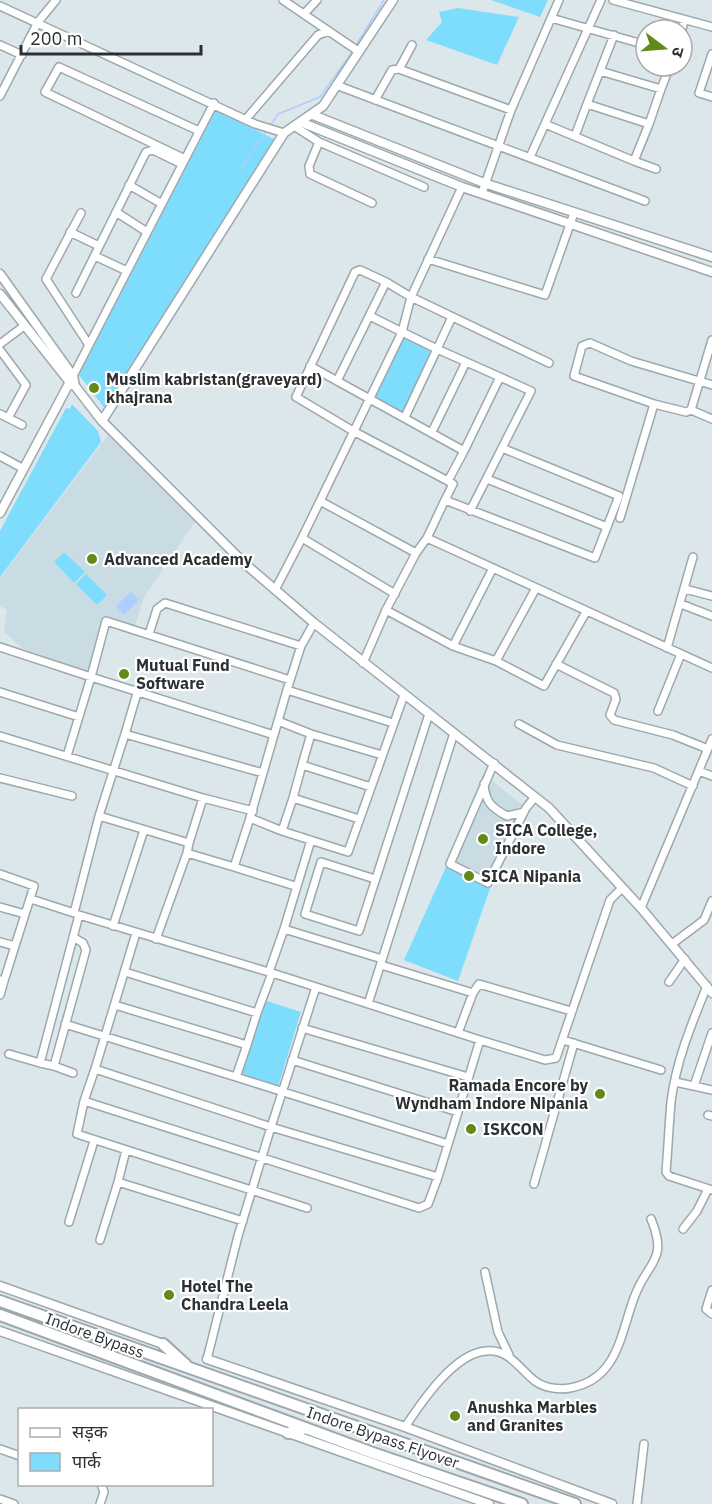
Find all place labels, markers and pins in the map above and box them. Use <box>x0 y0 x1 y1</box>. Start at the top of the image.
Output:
place label: Muslim kabristan(graveyard) khajrana <box>106 369 322 407</box>
marker: Muslim kabristan(graveyard) khajrana <box>87 381 101 395</box>
place label: Advanced Academy <box>104 549 253 569</box>
marker: Advanced Academy <box>85 552 99 566</box>
place label: Mutual Fund Software <box>136 655 230 693</box>
marker: Mutual Fund Software <box>117 667 131 681</box>
place label: SICA College, Indore <box>495 820 597 858</box>
marker: SICA College, Indore <box>476 832 490 846</box>
place label: SICA Nipania <box>481 866 581 886</box>
marker: SICA Nipania <box>462 869 476 883</box>
place label: Ramada Encore by Wyndham Indore Nipania <box>395 1075 588 1113</box>
marker: Ramada Encore by Wyndham Indore Nipania <box>593 1087 607 1101</box>
place label: ISKCON <box>483 1119 544 1139</box>
marker: ISKCON <box>464 1122 478 1136</box>
place label: Hotel The Chandra Leela <box>181 1276 289 1314</box>
marker: Hotel The Chandra Leela <box>162 1288 176 1302</box>
place label: Anushka Marbles and Granites <box>467 1397 597 1435</box>
marker: Anushka Marbles and Granites <box>448 1409 462 1423</box>

